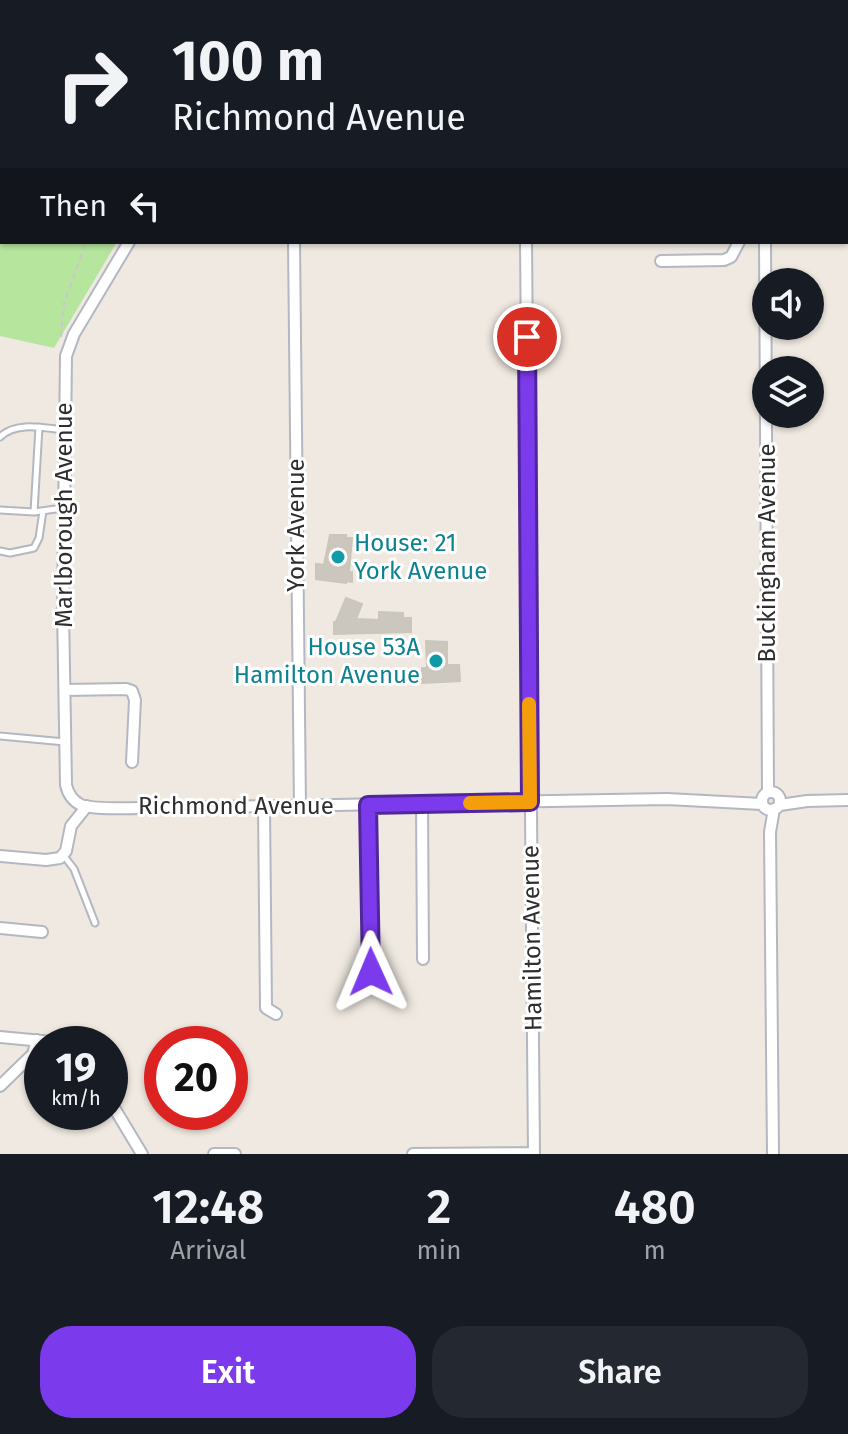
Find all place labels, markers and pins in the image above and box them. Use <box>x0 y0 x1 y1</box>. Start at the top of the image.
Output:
pin <box>493 303 561 371</box>
place label: House: 21 York Avenue <box>354 529 487 585</box>
marker: House: 21 York Avenue <box>329 548 347 566</box>
place label: House 53A Hamilton Avenue <box>234 633 420 689</box>
marker: House 53A Hamilton Avenue <box>427 652 445 670</box>

